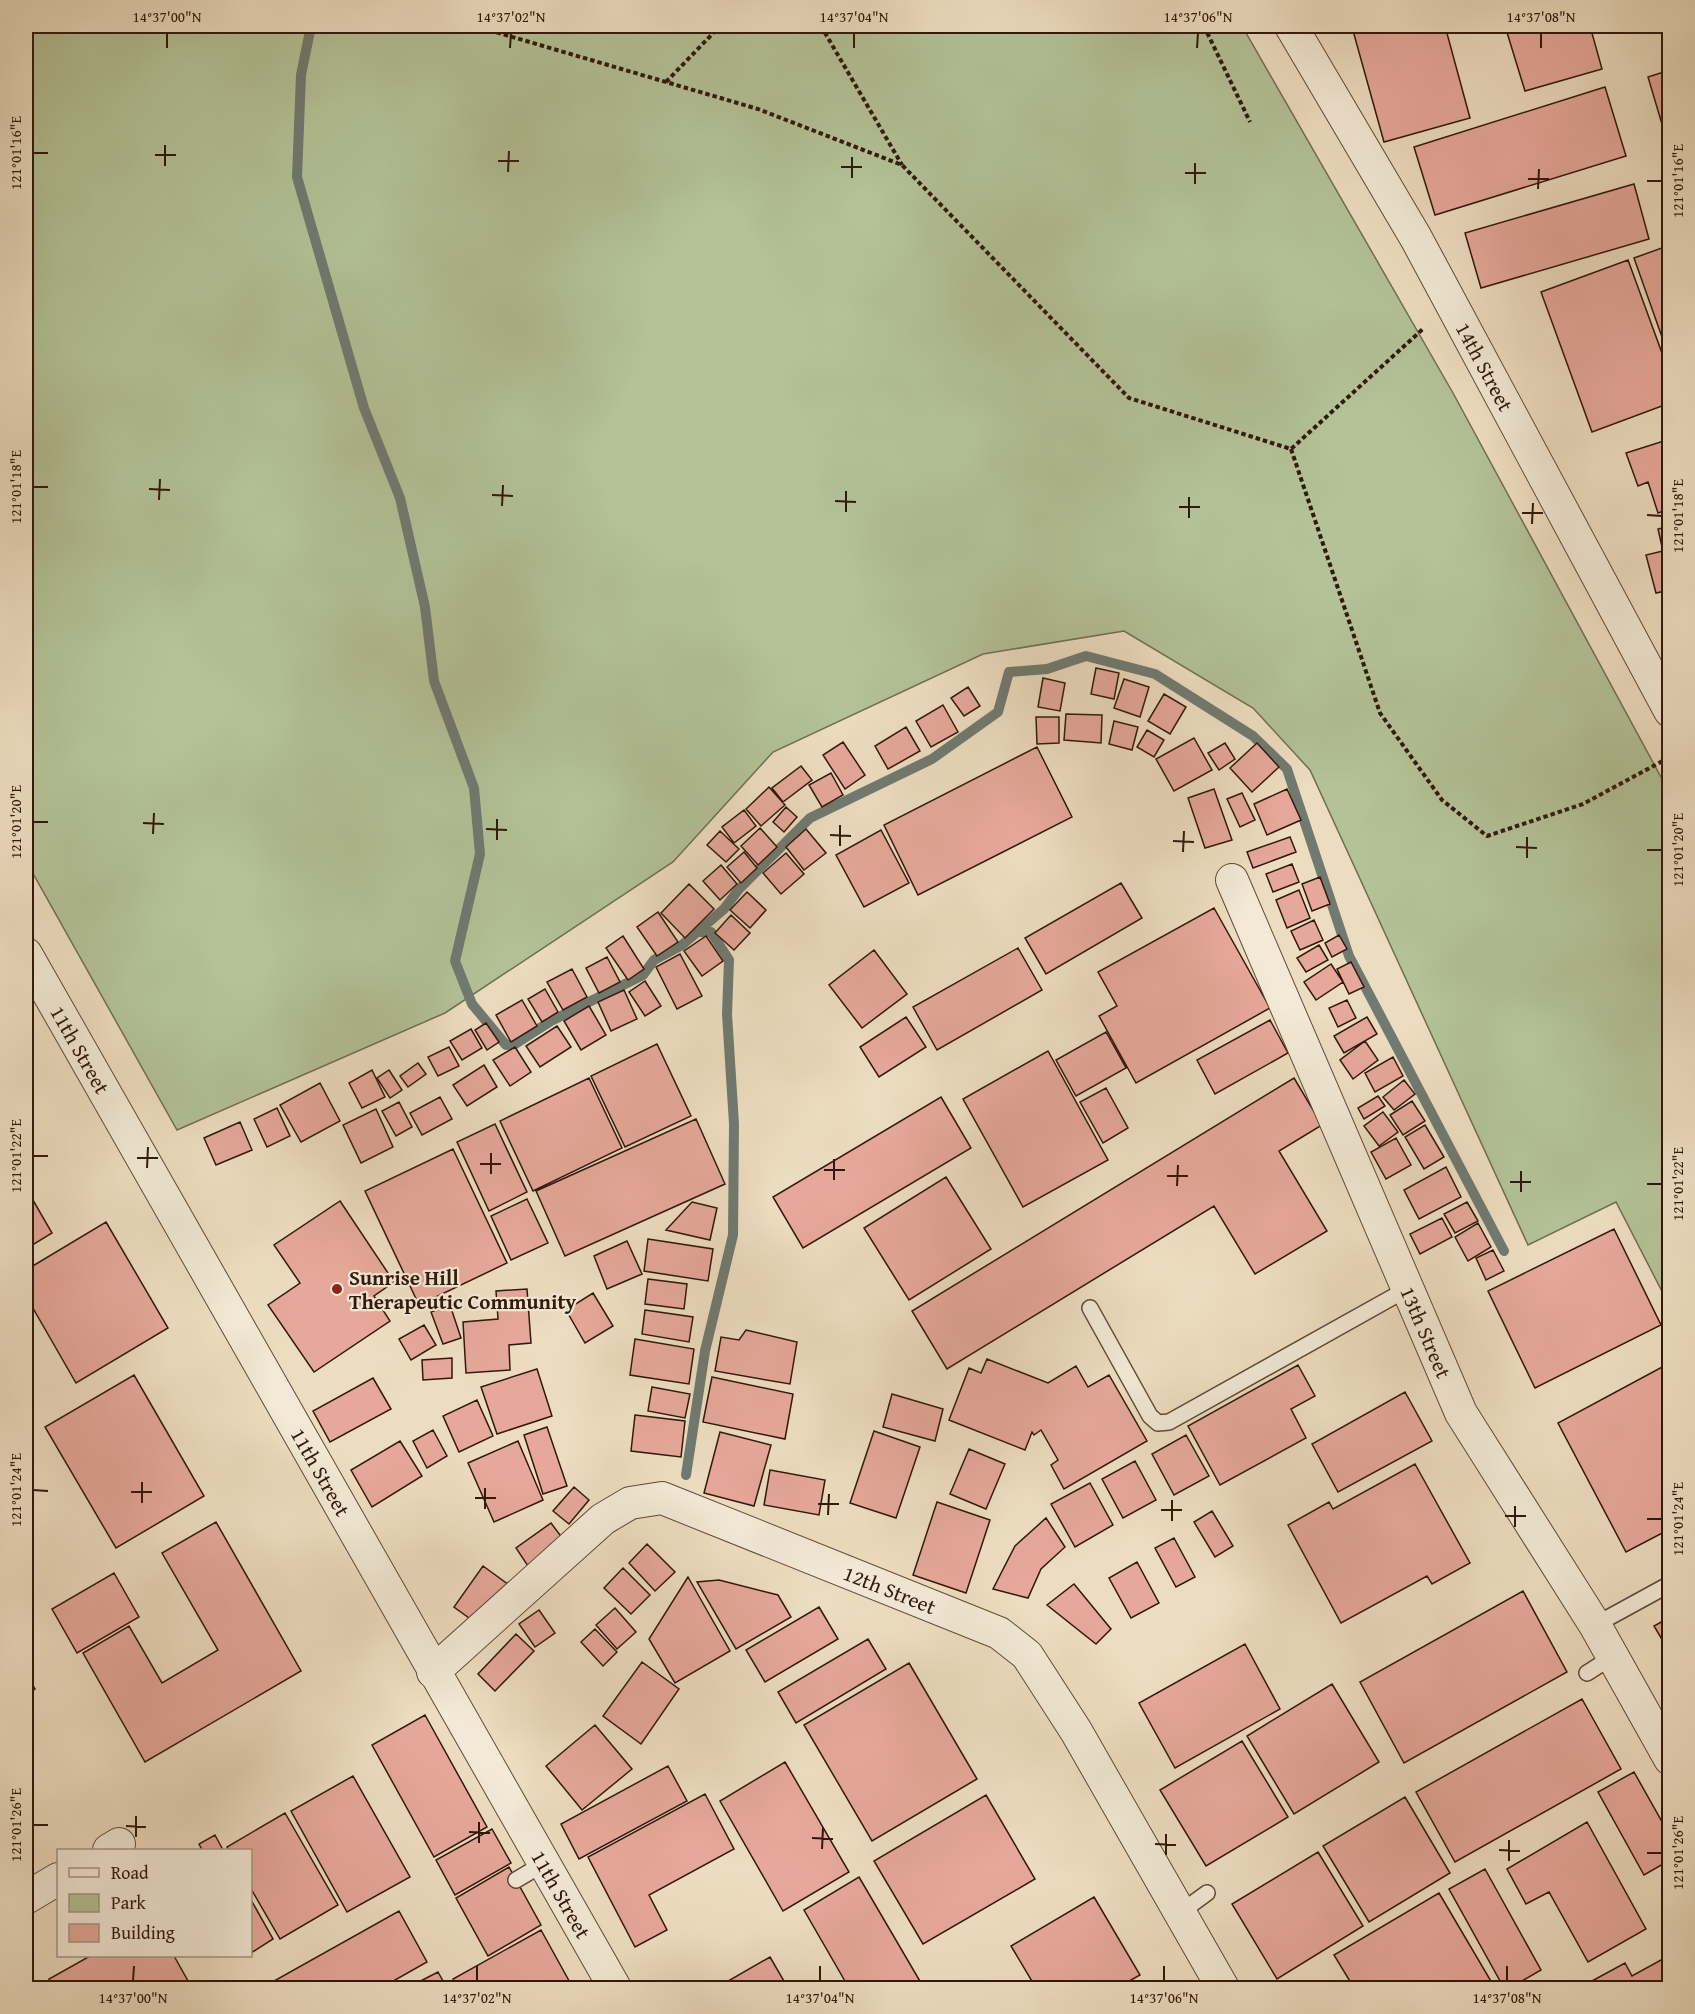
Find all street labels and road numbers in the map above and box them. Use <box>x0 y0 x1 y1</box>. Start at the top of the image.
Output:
street label: 14th Street <box>1448 316 1522 417</box>
street label: 11th Street <box>43 1000 118 1100</box>
street label: 13th Street <box>1393 1281 1460 1383</box>
street label: 11th Street <box>283 1422 359 1522</box>
street label: 12th Street <box>839 1557 941 1622</box>
street label: 11th Street <box>524 1844 599 1945</box>

